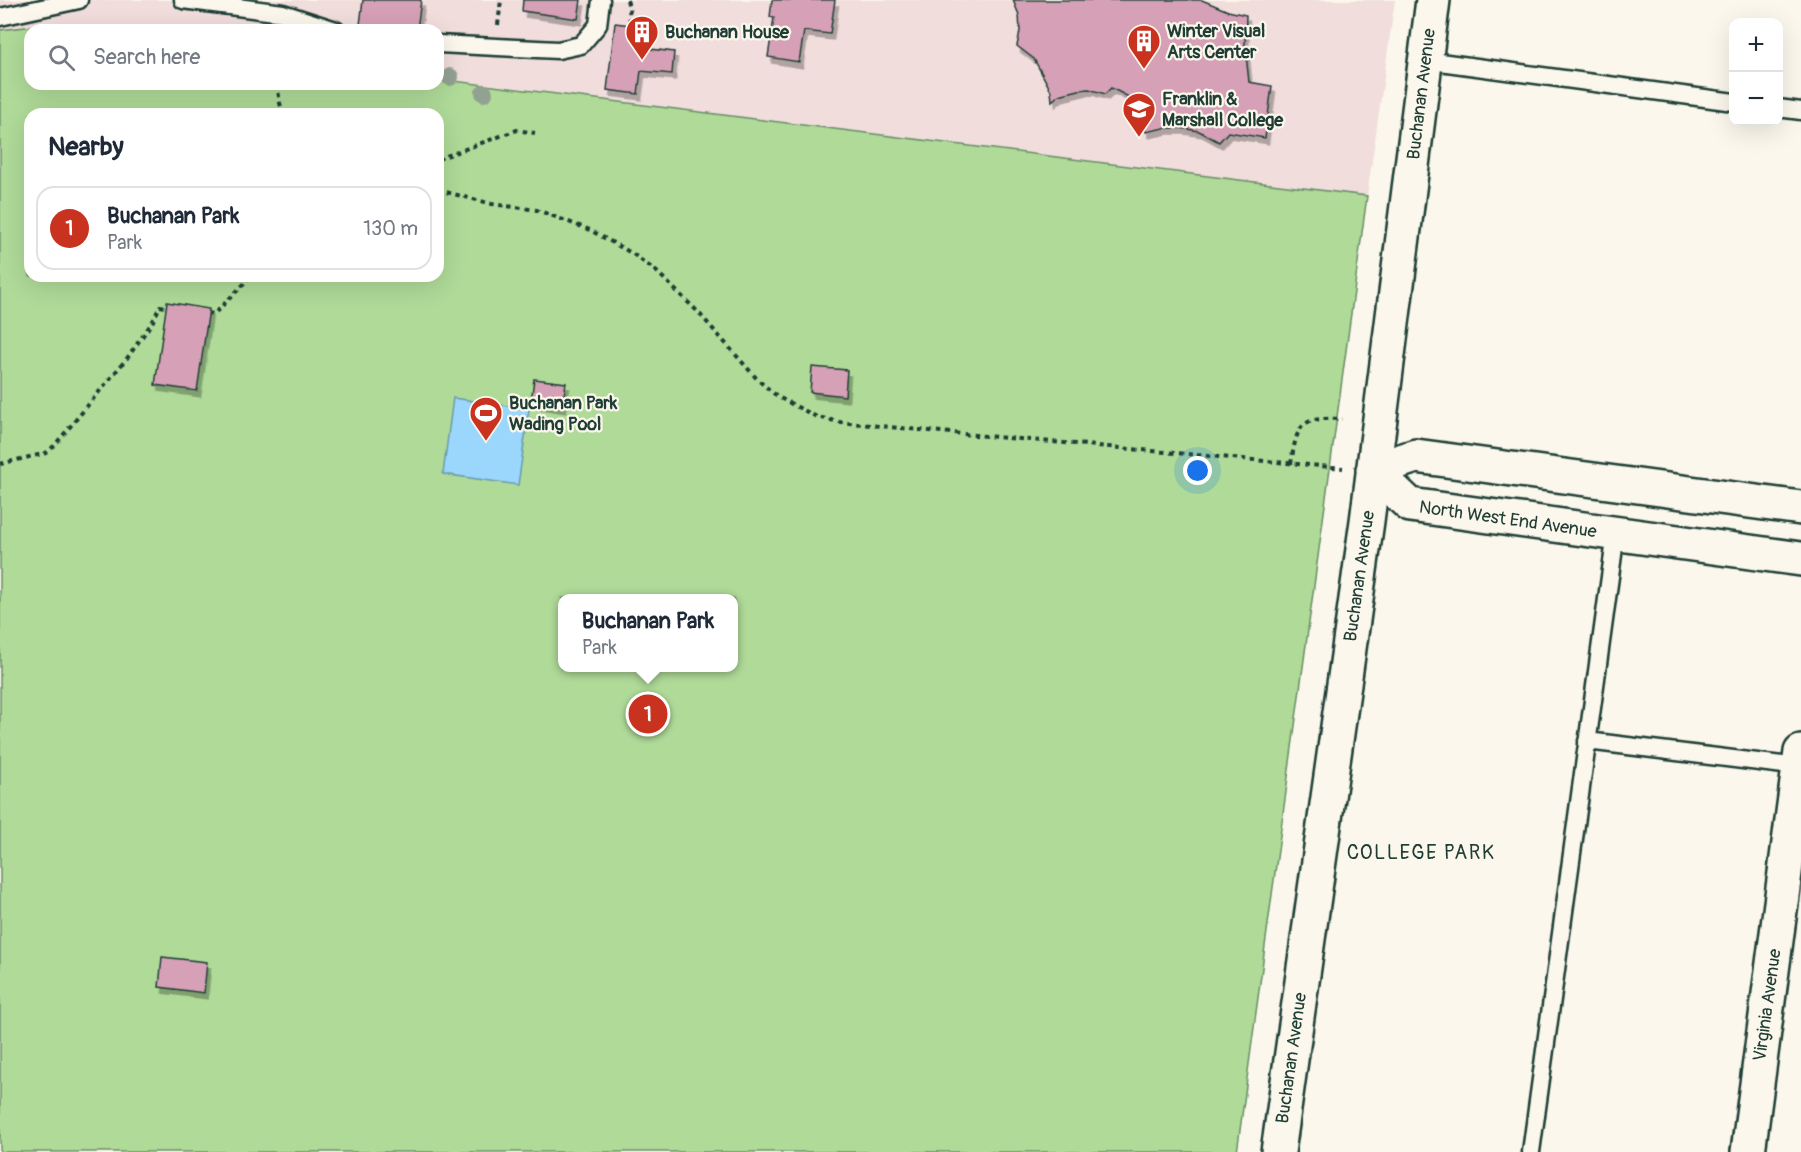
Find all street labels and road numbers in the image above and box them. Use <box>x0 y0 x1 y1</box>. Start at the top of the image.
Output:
street label: Buchanan Avenue <box>1402 27 1441 161</box>
street label: North West End Avenue <box>1418 496 1598 543</box>
street label: Buchanan Avenue <box>1339 509 1380 643</box>
street label: Virginia Avenue <box>1748 947 1787 1063</box>
street label: Buchanan Avenue <box>1271 991 1312 1125</box>

